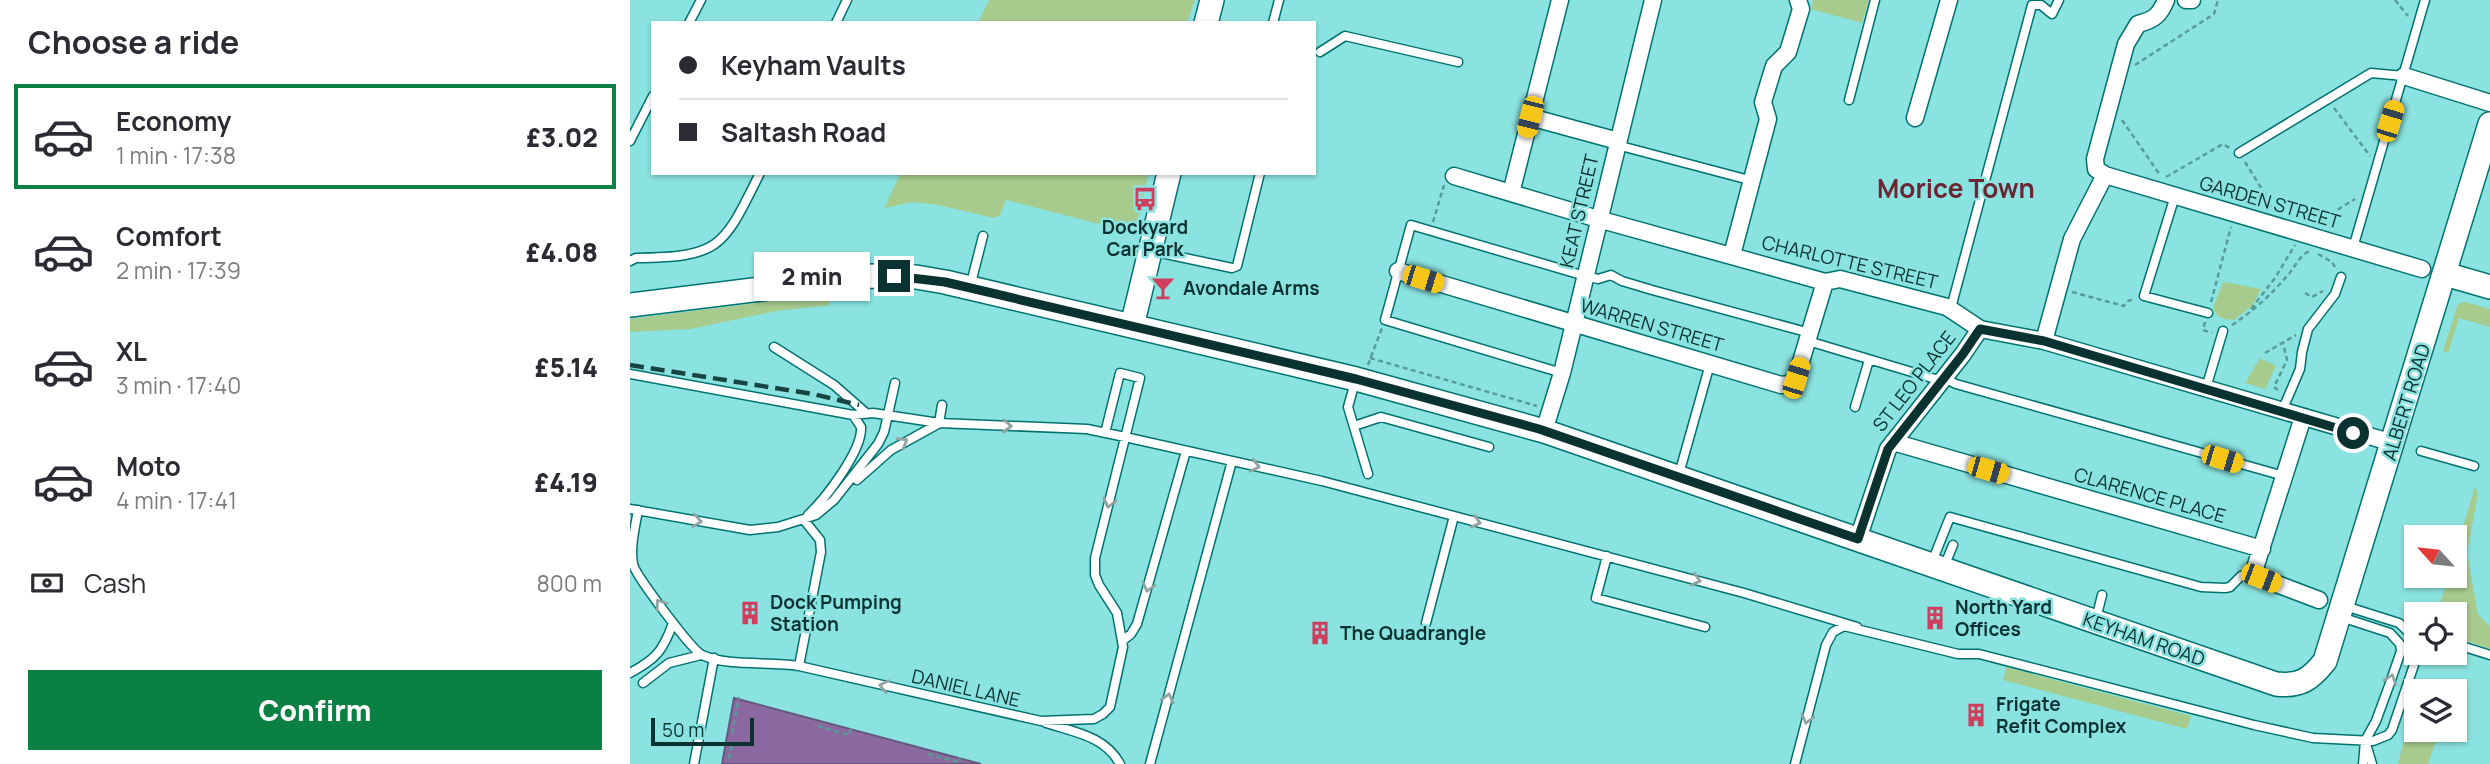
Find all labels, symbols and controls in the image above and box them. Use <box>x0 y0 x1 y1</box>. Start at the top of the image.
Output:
text: Choose a ride <box>28 20 239 64</box>
text: Keyham Vaults <box>721 47 906 83</box>
car <box>1515 94 1546 140</box>
car <box>2374 98 2407 144</box>
text: Economy <box>116 103 231 139</box>
icon: car <box>32 105 95 168</box>
text: Saltash Road <box>721 114 886 150</box>
text: £3.02 <box>526 119 598 155</box>
text: 1 min · 17:38 <box>116 139 236 171</box>
street label: KEAT STREET <box>1553 151 1605 270</box>
street label: GARDEN STREET <box>2197 169 2344 235</box>
district label: Morice Town <box>1877 170 2035 206</box>
bus stop icon: Dockyard Car Park <box>1131 185 1159 213</box>
place label: Dockyard Car Park <box>1102 214 1188 262</box>
text: Comfort <box>116 218 222 254</box>
icon: car <box>32 220 95 283</box>
street label: CHARLOTTE STREET <box>1759 229 1941 295</box>
text: £4.08 <box>526 234 598 270</box>
callout: 2 min <box>754 252 870 300</box>
text: 2 min · 17:39 <box>116 254 241 286</box>
text: 2 min <box>782 260 843 292</box>
route end <box>878 260 910 292</box>
car <box>1400 263 1447 295</box>
bar icon: Avondale Arms <box>1149 274 1177 302</box>
place label: Avondale Arms <box>1183 275 1320 301</box>
street label: WARREN STREET <box>1577 292 1727 358</box>
street label: ST LEO PLACE <box>1866 325 1962 437</box>
text: XL <box>116 333 147 369</box>
icon: car <box>32 335 95 398</box>
street label: ALBERT ROAD <box>2376 340 2436 464</box>
text: £5.14 <box>535 349 598 385</box>
car <box>1780 355 1813 401</box>
text: 3 min · 17:40 <box>116 369 241 401</box>
route start <box>2337 417 2369 449</box>
one-way arrow <box>1002 418 1013 433</box>
one-way arrow <box>895 438 908 451</box>
car <box>2199 443 2246 475</box>
text: Moto <box>116 448 181 484</box>
icon: car <box>32 450 95 513</box>
car <box>1965 454 2012 486</box>
one-way arrow <box>1249 458 1261 472</box>
street label: CLARENCE PLACE <box>2071 461 2229 529</box>
text: £4.19 <box>535 464 598 500</box>
text: 4 min · 17:41 <box>116 484 237 516</box>
one-way arrow <box>1103 497 1117 509</box>
one-way arrow <box>691 513 703 528</box>
one-way arrow <box>1470 514 1482 528</box>
north arrow <box>2404 525 2468 588</box>
map controls <box>2404 525 2467 742</box>
car <box>2238 561 2285 595</box>
icon: cash <box>28 564 66 602</box>
text: Cash <box>84 565 146 601</box>
text: 800 m <box>536 567 602 599</box>
one-way arrow <box>1690 572 1702 587</box>
one-way arrow <box>1141 581 1156 593</box>
place label: Dock Pumping Station <box>770 589 902 637</box>
place label: North Yard Offices <box>1955 594 2052 642</box>
one-way arrow <box>656 599 668 612</box>
building icon: Dock Pumping Station <box>736 599 764 627</box>
button: locate <box>2404 602 2467 665</box>
building icon: North Yard Offices <box>1921 604 1949 632</box>
street label: KEYHAM ROAD <box>2079 606 2209 672</box>
building icon: The Quadrangle <box>1306 619 1334 647</box>
place label: The Quadrangle <box>1340 620 1486 646</box>
street label: DANIEL LANE <box>909 663 1023 713</box>
button: Confirm <box>28 670 602 750</box>
one-way arrow <box>2383 673 2397 685</box>
one-way arrow <box>878 679 890 694</box>
button: layers <box>2404 679 2467 742</box>
place label: Frigate Refit Complex <box>1996 691 2127 739</box>
one-way arrow <box>1160 692 1174 704</box>
building icon: Frigate Refit Complex <box>1962 701 1990 729</box>
one-way arrow <box>1800 713 1815 725</box>
scale bar <box>651 715 754 747</box>
text: 50 m <box>662 717 704 743</box>

